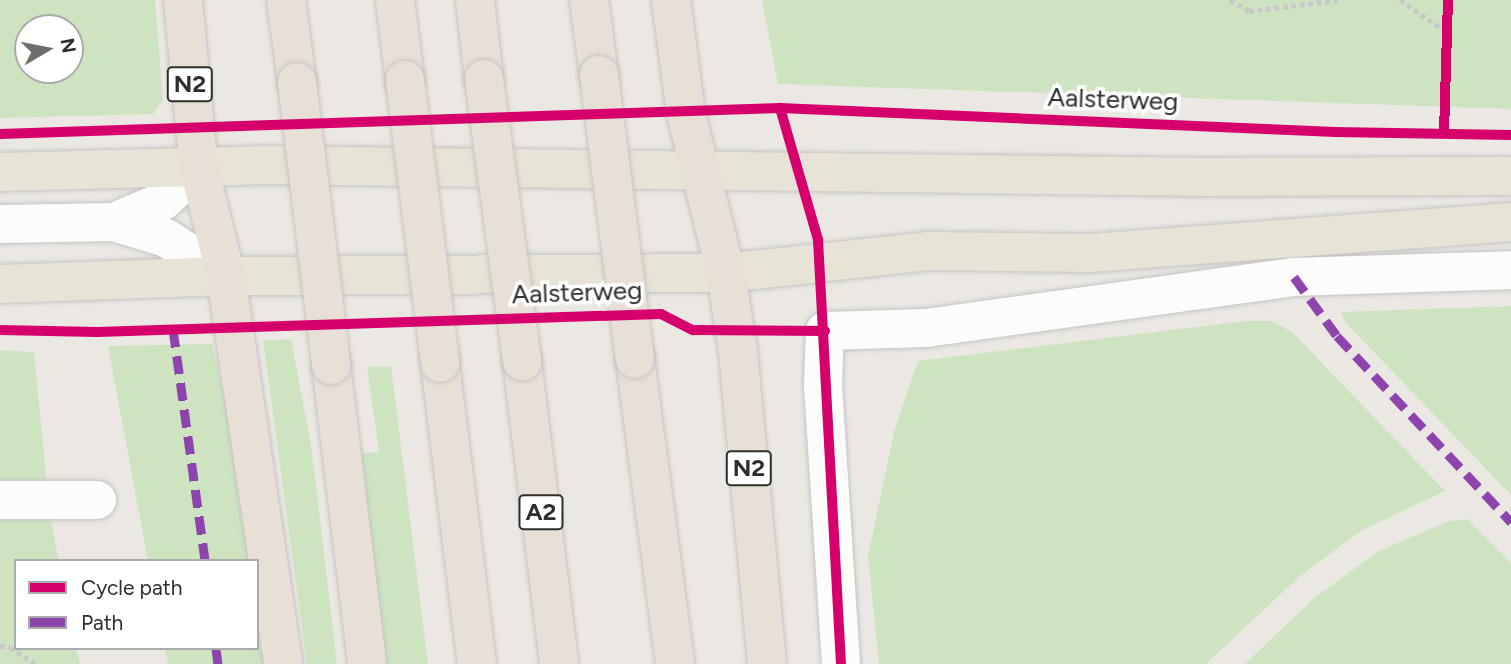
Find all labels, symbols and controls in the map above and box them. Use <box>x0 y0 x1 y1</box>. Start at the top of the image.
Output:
north arrow <box>14 14 84 84</box>
text: N <box>56 36 81 55</box>
road number: N2 <box>166 64 214 104</box>
street label: Aalsterweg <box>1047 82 1179 118</box>
street label: Aalsterweg <box>511 275 643 311</box>
road number: N2 <box>724 448 774 489</box>
road number: A2 <box>518 491 564 532</box>
legend <box>14 559 259 650</box>
text: Cycle path <box>81 575 182 600</box>
text: Path <box>81 610 123 635</box>

